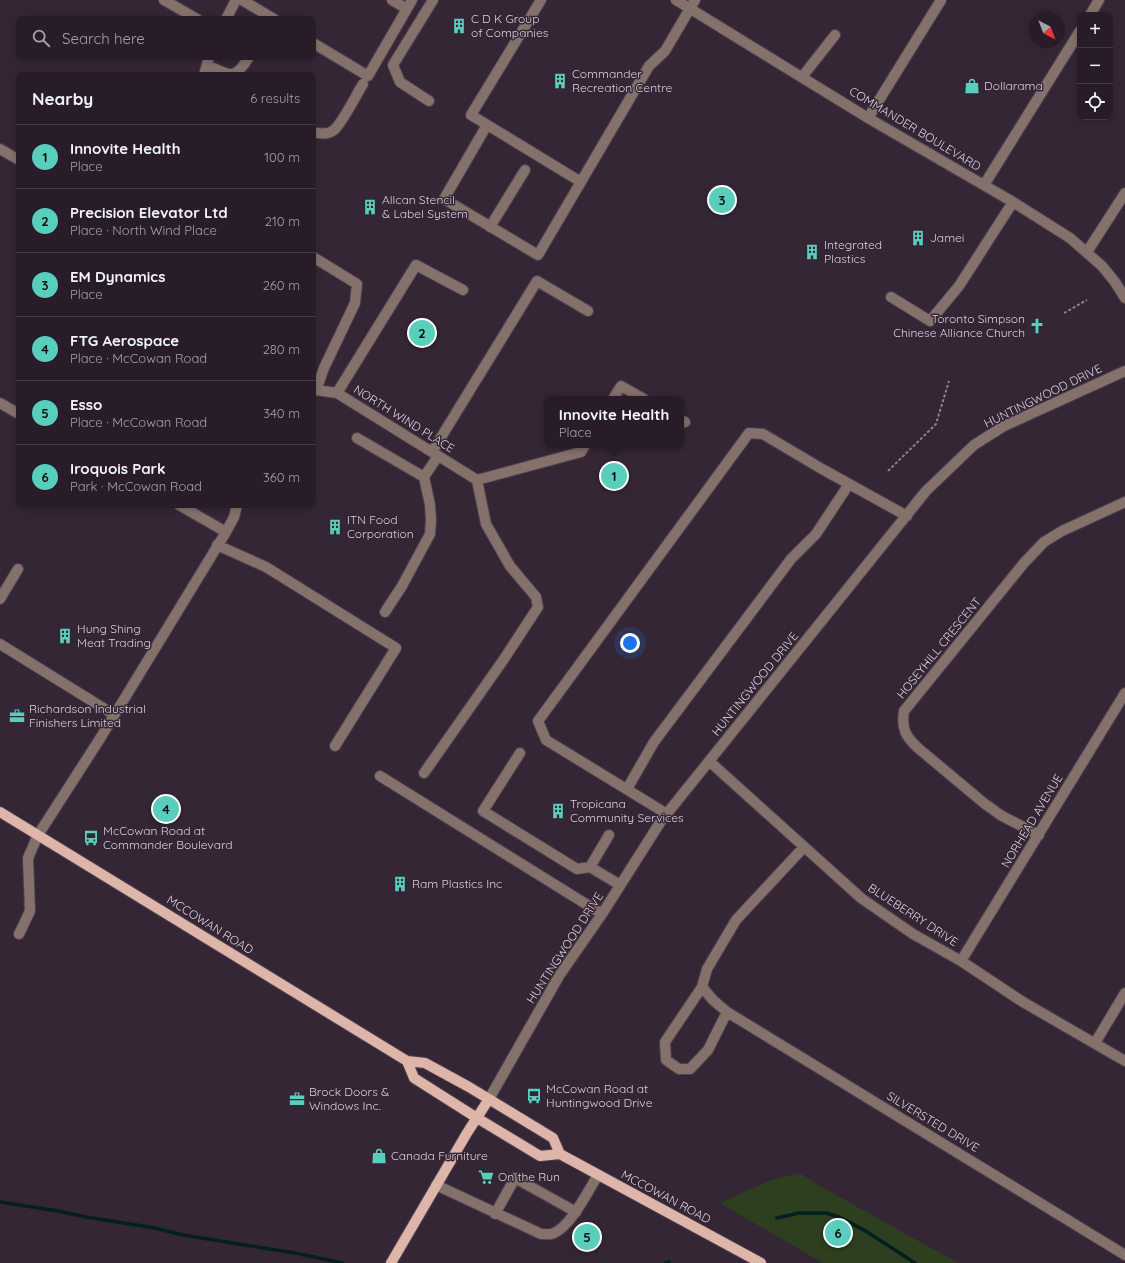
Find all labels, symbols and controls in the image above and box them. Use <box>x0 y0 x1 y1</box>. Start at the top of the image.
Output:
place label: C D K Group of Companies <box>471 11 549 40</box>
north arrow <box>1029 12 1065 48</box>
map controls <box>1077 12 1113 120</box>
button: + <box>1077 12 1113 48</box>
search box <box>16 16 316 60</box>
building icon: C D K Group of Companies <box>450 17 468 35</box>
icon: search <box>30 27 52 49</box>
text: Search here <box>62 29 145 48</box>
button: − <box>1077 48 1113 84</box>
place label: Commander Recreation Centre <box>572 66 673 95</box>
building icon: Commander Recreation Centre <box>551 72 569 90</box>
shop icon: Dollarama <box>963 77 981 95</box>
place label: Dollarama <box>984 78 1043 93</box>
street label: COMMANDER BOULEVARD <box>847 83 984 174</box>
button: locate <box>1077 84 1113 120</box>
text: Nearby <box>32 88 93 109</box>
text: 6 results <box>250 90 300 106</box>
text: Innovite Health <box>70 139 180 158</box>
text: 1 <box>42 149 48 165</box>
text: 100 m <box>264 149 300 165</box>
text: Place <box>70 158 103 174</box>
pin: 3 <box>709 185 735 215</box>
place label: Allcan Stencil & Label System <box>382 192 468 221</box>
building icon: Allcan Stencil & Label System <box>361 198 379 216</box>
text: Precision Elevator Ltd <box>70 203 228 222</box>
text: 2 <box>41 213 49 229</box>
text: 210 m <box>265 213 300 229</box>
text: Place · North Wind Place <box>70 222 217 238</box>
building icon: Jamei <box>909 229 927 247</box>
place label: Jamei <box>930 230 964 245</box>
place label: Integrated Plastics <box>824 237 882 266</box>
building icon: Integrated Plastics <box>803 243 821 261</box>
text: EM Dynamics <box>70 267 165 286</box>
text: 3 <box>42 277 48 293</box>
text: 260 m <box>263 277 300 293</box>
text: Place <box>70 286 103 302</box>
place label: Toronto Simpson Chinese Alliance Church <box>893 311 1025 340</box>
church icon: Toronto Simpson Chinese Alliance Church <box>1028 317 1046 335</box>
pin: 2 <box>409 318 435 348</box>
text: FTG Aerospace <box>70 331 179 350</box>
text: 4 <box>41 341 49 357</box>
text: 280 m <box>263 341 300 357</box>
text: Place · McCowan Road <box>70 350 207 366</box>
street label: HUNTINGWOOD DRIVE <box>981 360 1104 431</box>
street label: NORTH WIND PLACE <box>351 381 458 456</box>
text: Esso <box>70 395 102 414</box>
popup <box>544 396 684 448</box>
text: 5 <box>41 405 49 421</box>
text: 340 m <box>263 405 300 421</box>
text: Innovite Health <box>559 405 669 424</box>
text: Place · McCowan Road <box>70 414 207 430</box>
text: Place <box>559 424 591 440</box>
text: Iroquois Park <box>70 459 166 478</box>
pin: 1 <box>601 461 627 491</box>
text: 6 <box>41 469 49 485</box>
text: 360 m <box>263 469 300 485</box>
text: Park · McCowan Road <box>70 478 202 494</box>
place label: ITN Food Corporation <box>347 512 414 541</box>
building icon: ITN Food Corporation <box>326 518 344 536</box>
street label: HOSEYHILL CRESCENT <box>893 594 984 701</box>
place label: Hung Shing Meat Trading <box>77 621 151 650</box>
building icon: Hung Shing Meat Trading <box>56 627 74 645</box>
street label: HUNTINGWOOD DRIVE <box>708 629 801 739</box>
your location <box>620 633 640 653</box>
place label: Richardson Industrial Finishers Limited <box>29 701 146 730</box>
office icon: Richardson Industrial Finishers Limited <box>8 707 26 725</box>
street label: NORHEAD AVENUE <box>998 771 1066 870</box>
pin: 4 <box>153 794 179 824</box>
place label: Tropicana Community Services <box>570 796 684 825</box>
building icon: Tropicana Community Services <box>549 802 567 820</box>
place label: McCowan Road at Commander Boulevard <box>103 823 233 852</box>
bus stop icon: McCowan Road at Commander Boulevard <box>82 829 100 847</box>
building icon: Ram Plastics Inc <box>391 875 409 893</box>
place label: Ram Plastics Inc <box>412 876 502 891</box>
street label: BLUEBERRY DRIVE <box>865 880 961 949</box>
street label: HUNTINGWOOD DRIVE <box>523 889 606 1006</box>
street label: MCCOWAN ROAD <box>164 892 257 957</box>
place label: McCowan Road at Huntingwood Drive <box>546 1081 653 1110</box>
place label: Brock Doors & Windows Inc. <box>309 1084 389 1113</box>
bus stop icon: McCowan Road at Huntingwood Drive <box>525 1087 543 1105</box>
street label: SILVERSTED DRIVE <box>884 1088 983 1155</box>
office icon: Brock Doors & Windows Inc. <box>288 1090 306 1108</box>
shop icon: Canada Furniture <box>370 1147 388 1165</box>
place label: Canada Furniture <box>391 1148 488 1163</box>
street label: MCCOWAN ROAD <box>619 1167 714 1227</box>
supermarket icon: On the Run <box>477 1168 495 1186</box>
place label: On the Run <box>498 1169 560 1184</box>
pin: 6 <box>825 1218 851 1248</box>
pin: 5 <box>574 1222 600 1252</box>

